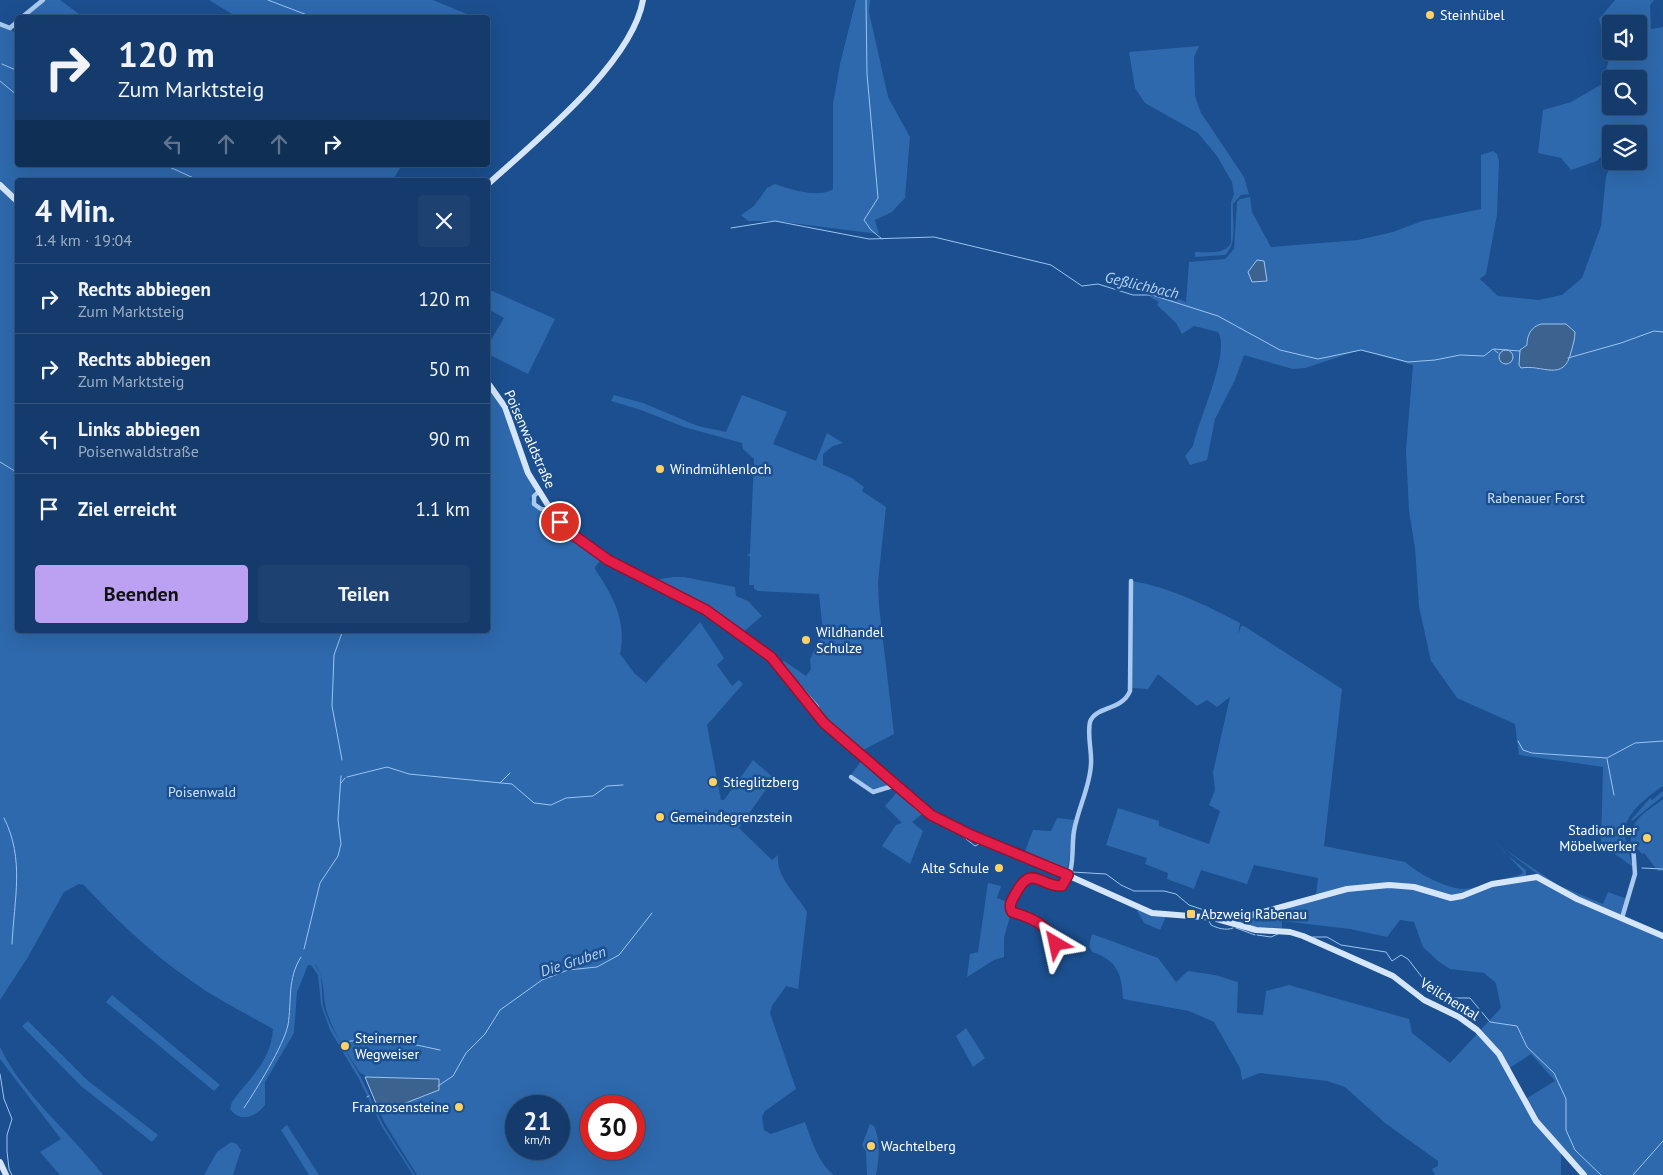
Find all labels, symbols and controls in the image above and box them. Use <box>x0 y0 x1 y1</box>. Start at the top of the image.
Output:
place label: Steinhübel <box>1440 6 1505 24</box>
marker: Steinhübel <box>1424 9 1436 21</box>
map controls <box>1602 15 1647 170</box>
button: sound <box>1602 15 1647 60</box>
text: 120 m <box>118 31 215 77</box>
icon: right <box>35 35 100 100</box>
button: search <box>1602 70 1647 115</box>
text: Zum Marktsteig <box>118 75 264 103</box>
button: layers <box>1602 125 1647 170</box>
icon: left <box>159 130 187 158</box>
icon: ahead <box>212 130 240 158</box>
icon: ahead <box>265 130 293 158</box>
icon: right <box>318 130 346 158</box>
text: 4 Min. <box>35 191 115 230</box>
button: close <box>418 195 470 247</box>
text: 1.4 km · 19:04 <box>35 230 132 250</box>
water label: Geßlichbach <box>1103 267 1181 303</box>
text: Rechts abbiegen <box>78 277 211 301</box>
icon: right <box>35 285 63 313</box>
text: 120 m <box>418 287 470 311</box>
text: Zum Marktsteig <box>78 301 184 321</box>
text: Rechts abbiegen <box>78 347 211 371</box>
icon: right <box>35 355 63 383</box>
text: 50 m <box>429 357 470 381</box>
text: Zum Marktsteig <box>78 371 184 391</box>
street label: Poisenwaldstraße <box>500 387 560 491</box>
text: Links abbiegen <box>78 417 200 441</box>
icon: left <box>35 425 63 453</box>
text: 90 m <box>429 427 470 451</box>
text: Poisenwaldstraße <box>78 441 199 461</box>
place label: Windmühlenloch <box>670 460 772 478</box>
marker: Windmühlenloch <box>654 463 666 475</box>
park label: Rabenauer Forst <box>1487 489 1585 507</box>
icon: arrive <box>35 495 63 523</box>
text: Ziel erreicht <box>78 497 176 521</box>
text: 1.1 km <box>416 497 470 521</box>
pin <box>539 501 581 543</box>
icon: arrive <box>546 508 574 536</box>
button: Beenden <box>35 565 248 623</box>
button: Teilen <box>258 565 470 623</box>
place label: Wildhandel Schulze <box>816 623 884 657</box>
marker: Wildhandel Schulze <box>800 634 812 646</box>
place label: Stieglitzberg <box>723 773 799 791</box>
marker: Stieglitzberg <box>707 776 719 788</box>
park label: Poisenwald <box>168 783 236 801</box>
place label: Gemeindegrenzstein <box>670 808 792 826</box>
marker: Gemeindegrenzstein <box>654 811 666 823</box>
place label: Stadion der Möbelwerker <box>1559 821 1637 855</box>
marker: Stadion der Möbelwerker <box>1641 832 1653 844</box>
place label: Alte Schule <box>921 859 989 877</box>
marker: Alte Schule <box>993 862 1005 874</box>
place label: Abzweig Rabenau <box>1201 905 1307 923</box>
marker: Abzweig Rabenau <box>1185 908 1197 920</box>
position arrow <box>1029 917 1081 969</box>
water label: Die Gruben <box>538 941 608 981</box>
street label: Veilchental <box>1416 973 1483 1024</box>
place label: Steinerner Wegweiser <box>355 1029 419 1063</box>
marker: Steinerner Wegweiser <box>339 1040 351 1052</box>
speed limit sign: 30 <box>580 1095 645 1160</box>
place label: Franzosensteine <box>352 1098 449 1116</box>
marker: Franzosensteine <box>453 1101 465 1113</box>
text: 21 <box>523 1105 552 1137</box>
text: km/h <box>524 1132 551 1147</box>
place label: Wachtelberg <box>881 1137 956 1155</box>
marker: Wachtelberg <box>865 1140 877 1152</box>

